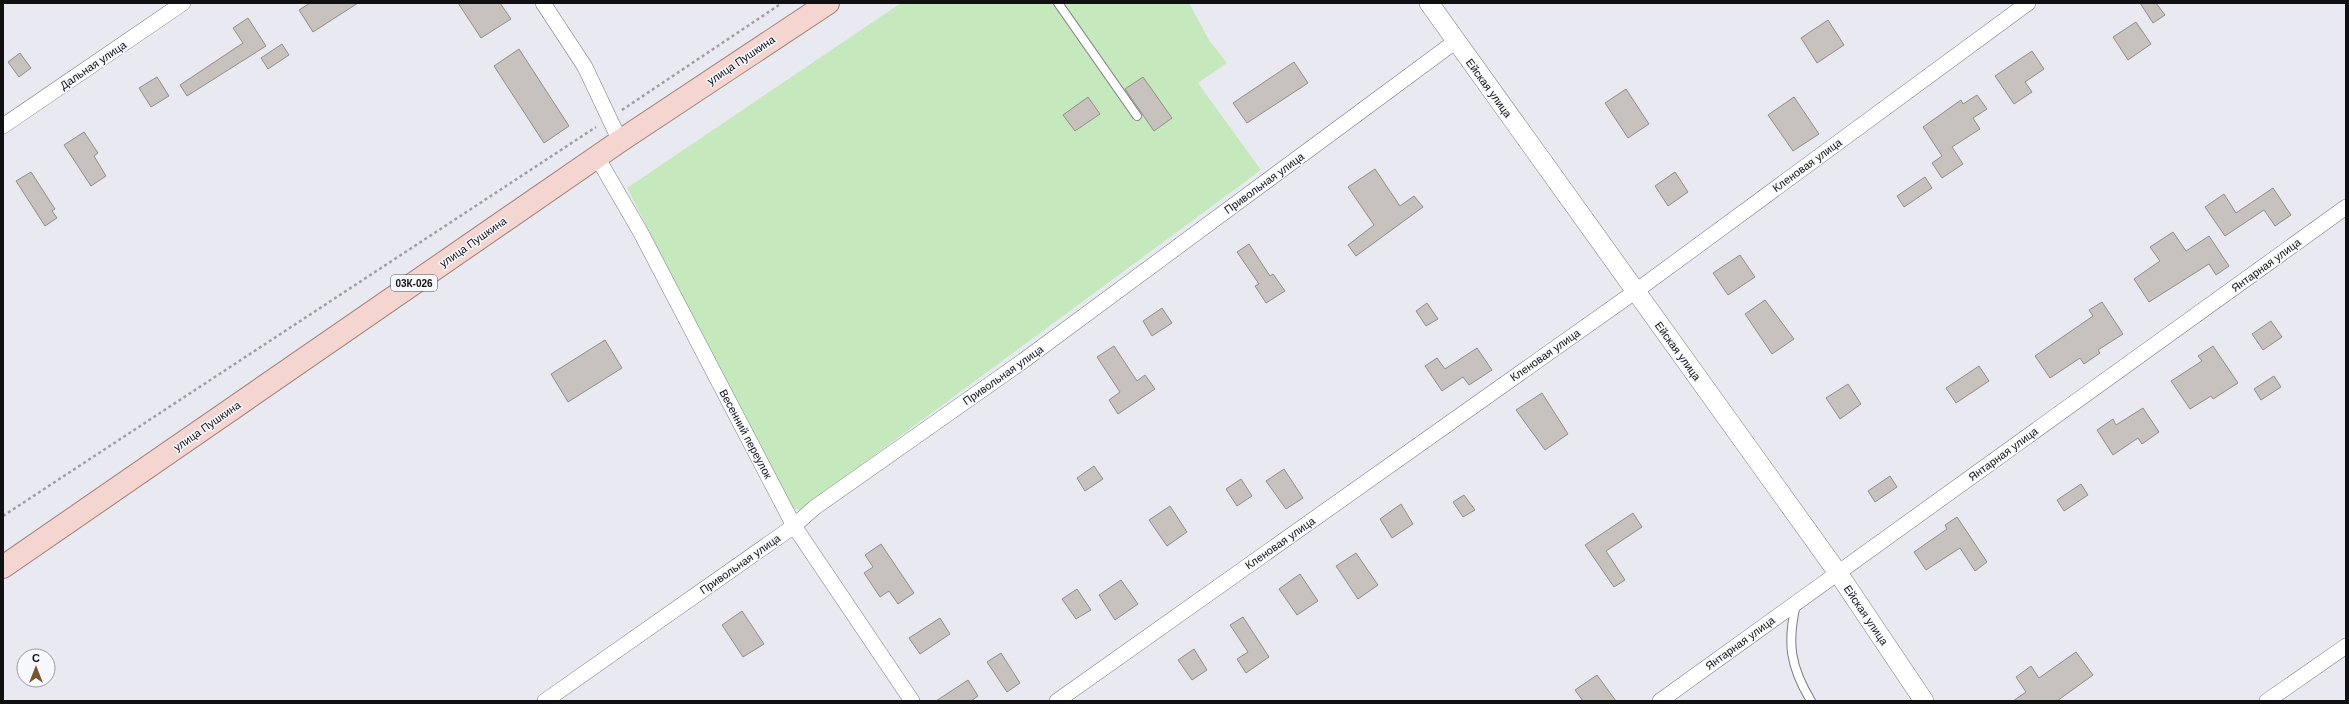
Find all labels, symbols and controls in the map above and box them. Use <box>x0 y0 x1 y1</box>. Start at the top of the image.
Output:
street label: улица Пушкина <box>705 33 778 87</box>
street label: Дальная улица <box>58 38 129 92</box>
street label: Ейская улица <box>1464 56 1515 120</box>
street label: Кленовая улица <box>1770 135 1844 194</box>
street label: Привольная улица <box>1222 150 1307 216</box>
street label: улица Пушкина <box>437 214 509 269</box>
street label: Янтарная улица <box>2229 235 2304 294</box>
road number: 03К-026 <box>391 275 437 291</box>
street label: Ейская улица <box>1653 319 1704 383</box>
street label: Кленовая улица <box>1508 326 1583 383</box>
street label: Привольная улица <box>961 342 1046 407</box>
street label: Весенний переулок <box>717 387 775 481</box>
street label: улица Пушкина <box>171 398 243 453</box>
street label: Янтарная улица <box>1966 424 2041 483</box>
street label: Кленовая улица <box>1243 514 1318 571</box>
street label: Привольная улица <box>698 531 783 596</box>
street label: Ейская улица <box>1842 583 1891 648</box>
street label: Янтарная улица <box>1703 613 1778 672</box>
north arrow <box>16 648 56 688</box>
text: С <box>32 652 40 664</box>

